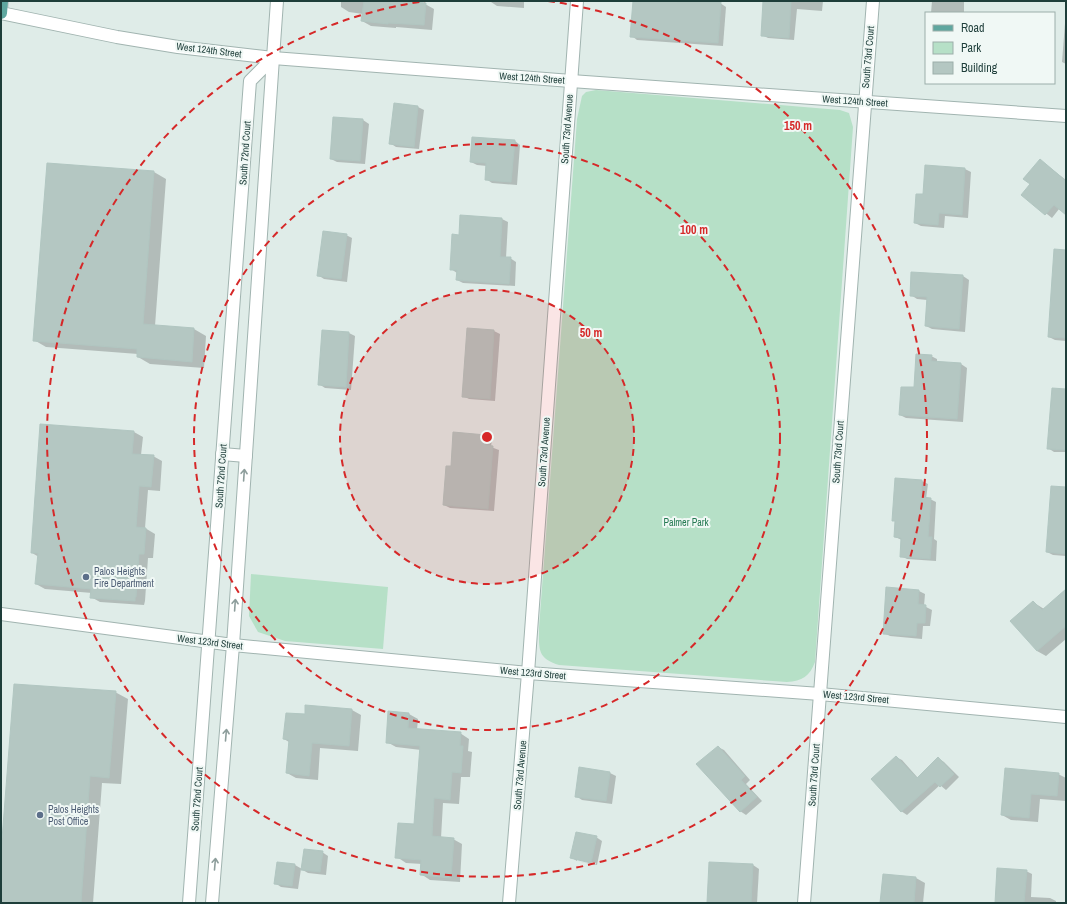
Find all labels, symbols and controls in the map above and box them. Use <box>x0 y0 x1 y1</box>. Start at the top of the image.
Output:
legend <box>925 12 1055 84</box>
text: Road <box>961 20 985 36</box>
street label: South 73rd Court <box>859 25 877 89</box>
street label: West 124th Street <box>176 40 243 61</box>
text: Park <box>961 40 981 56</box>
text: Building <box>961 60 998 76</box>
street label: West 124th Street <box>499 69 566 87</box>
street label: West 124th Street <box>822 92 889 110</box>
street label: South 73rd Avenue <box>558 93 576 164</box>
text: 150 m <box>784 118 812 134</box>
street label: South 72nd Court <box>236 120 254 186</box>
text: 100 m <box>680 222 708 238</box>
text: 50 m <box>580 325 602 341</box>
street label: South 73rd Avenue <box>535 416 553 487</box>
street label: South 73rd Court <box>829 420 847 484</box>
centre of rings <box>480 430 494 444</box>
street label: South 72nd Court <box>212 443 230 509</box>
one-way arrow <box>241 469 248 482</box>
park label: Palmer Park <box>663 516 709 529</box>
place label: Palos Heights Fire Department <box>94 565 154 590</box>
marker: Palos Heights Fire Department <box>81 572 91 582</box>
one-way arrow <box>232 599 239 612</box>
street label: West 123rd Street <box>176 632 244 653</box>
street label: West 123rd Street <box>500 664 567 682</box>
street label: West 123rd Street <box>823 688 890 706</box>
one-way arrow <box>222 729 229 742</box>
street label: South 73rd Avenue <box>510 739 530 810</box>
street label: South 73rd Court <box>805 743 823 807</box>
street label: South 72nd Court <box>188 766 206 832</box>
place label: Palos Heights Post Office <box>48 803 99 828</box>
marker: Palos Heights Post Office <box>35 810 45 820</box>
one-way arrow <box>212 858 219 871</box>

